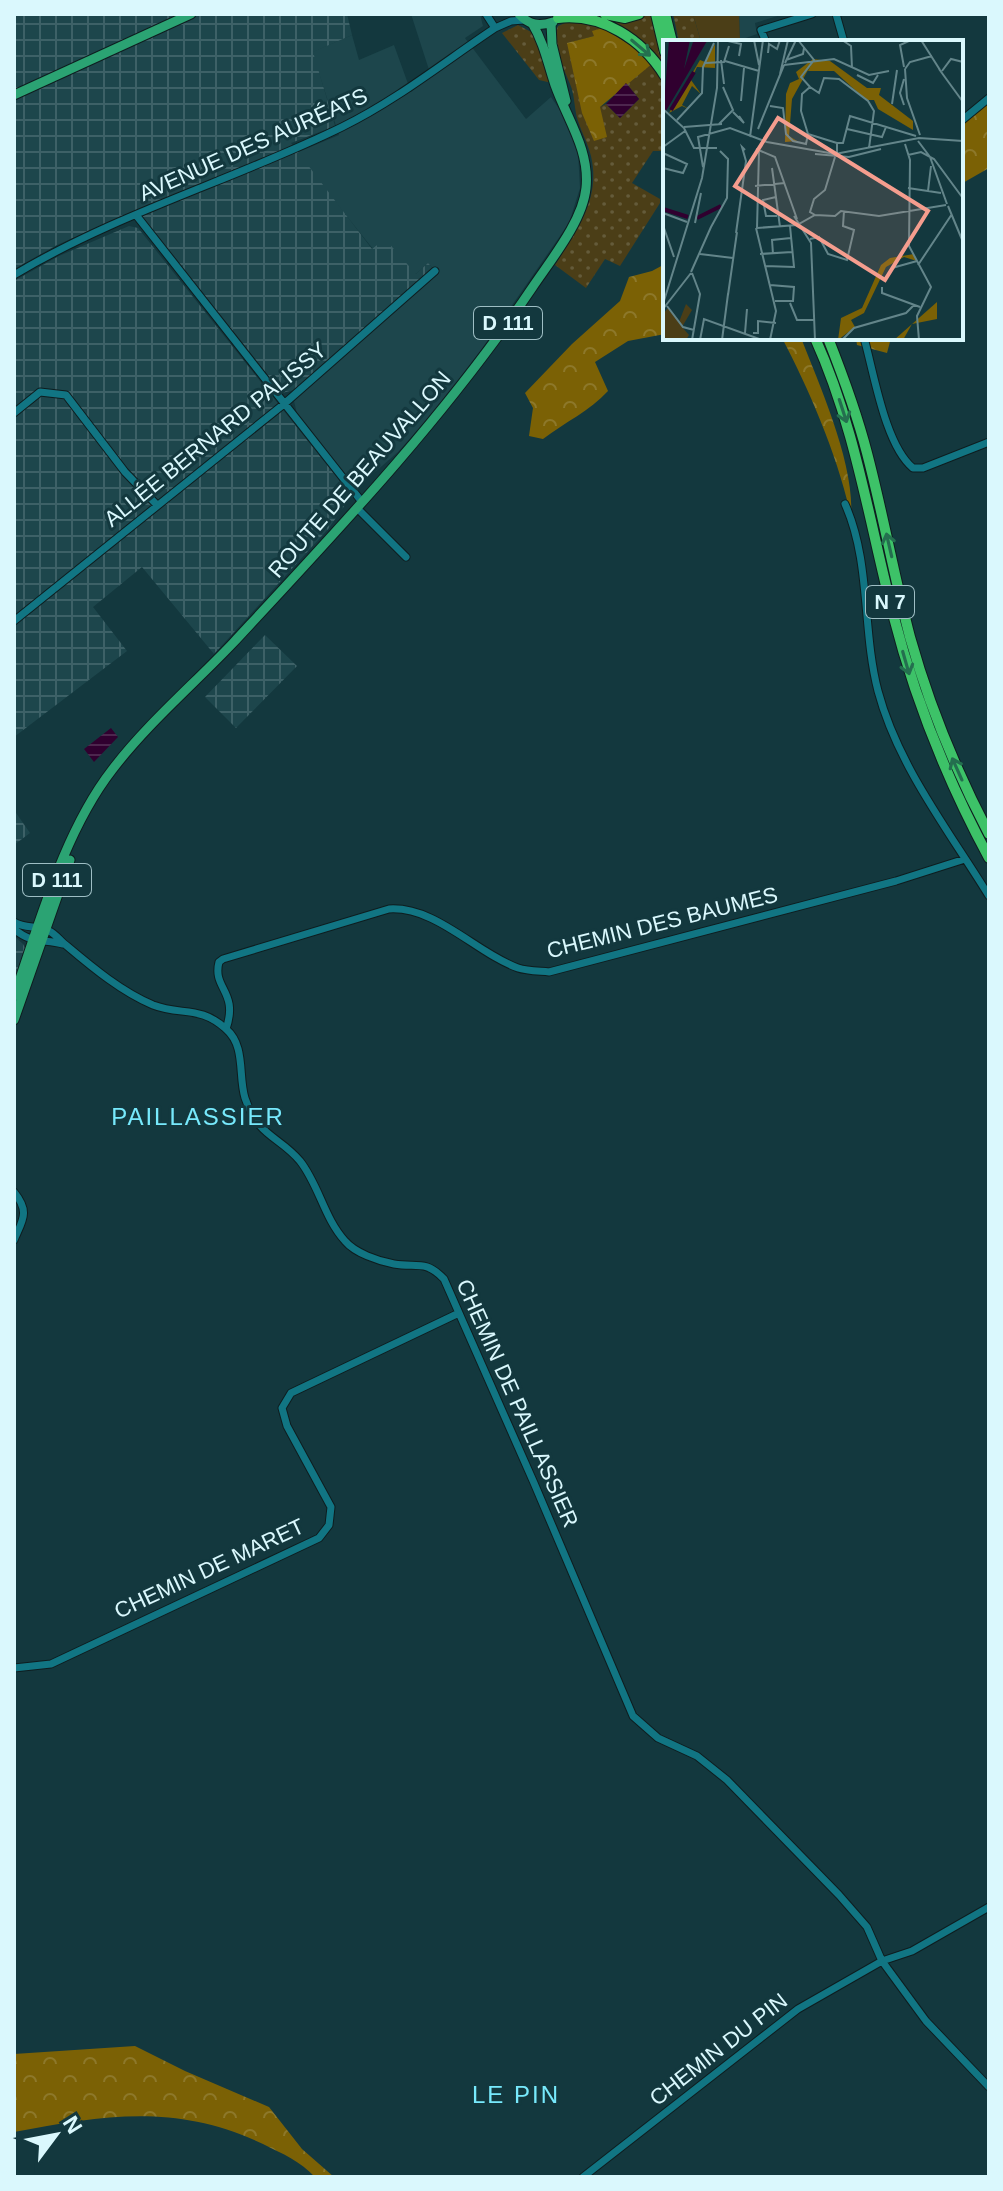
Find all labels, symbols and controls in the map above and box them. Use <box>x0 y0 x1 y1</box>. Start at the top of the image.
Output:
one-way arrow <box>631 39 651 57</box>
inset map <box>663 40 963 340</box>
street label: AVENUE DES AURÉATS <box>135 83 371 206</box>
road number: D 111 <box>474 307 542 339</box>
street label: ALLÉE BERNARD PALISSY <box>99 337 332 532</box>
street label: ROUTE DE BEAUVALLON <box>263 366 456 582</box>
one-way arrow <box>836 398 851 423</box>
one-way arrow <box>880 533 895 559</box>
road number: N 7 <box>866 586 914 618</box>
one-way arrow <box>899 649 914 675</box>
one-way arrow <box>949 757 964 782</box>
road number: D 111 <box>23 864 91 896</box>
street label: CHEMIN DES BAUMES <box>544 882 780 963</box>
district label: PAILLASSIER <box>111 1103 285 1130</box>
street label: CHEMIN DE PAILLASSIER <box>452 1275 584 1531</box>
street label: CHEMIN DE MARET <box>110 1513 308 1623</box>
street label: CHEMIN DU PIN <box>645 1988 792 2111</box>
district label: LE PIN <box>472 2081 560 2108</box>
north arrow <box>16 2095 96 2175</box>
text: N <box>58 2111 87 2138</box>

